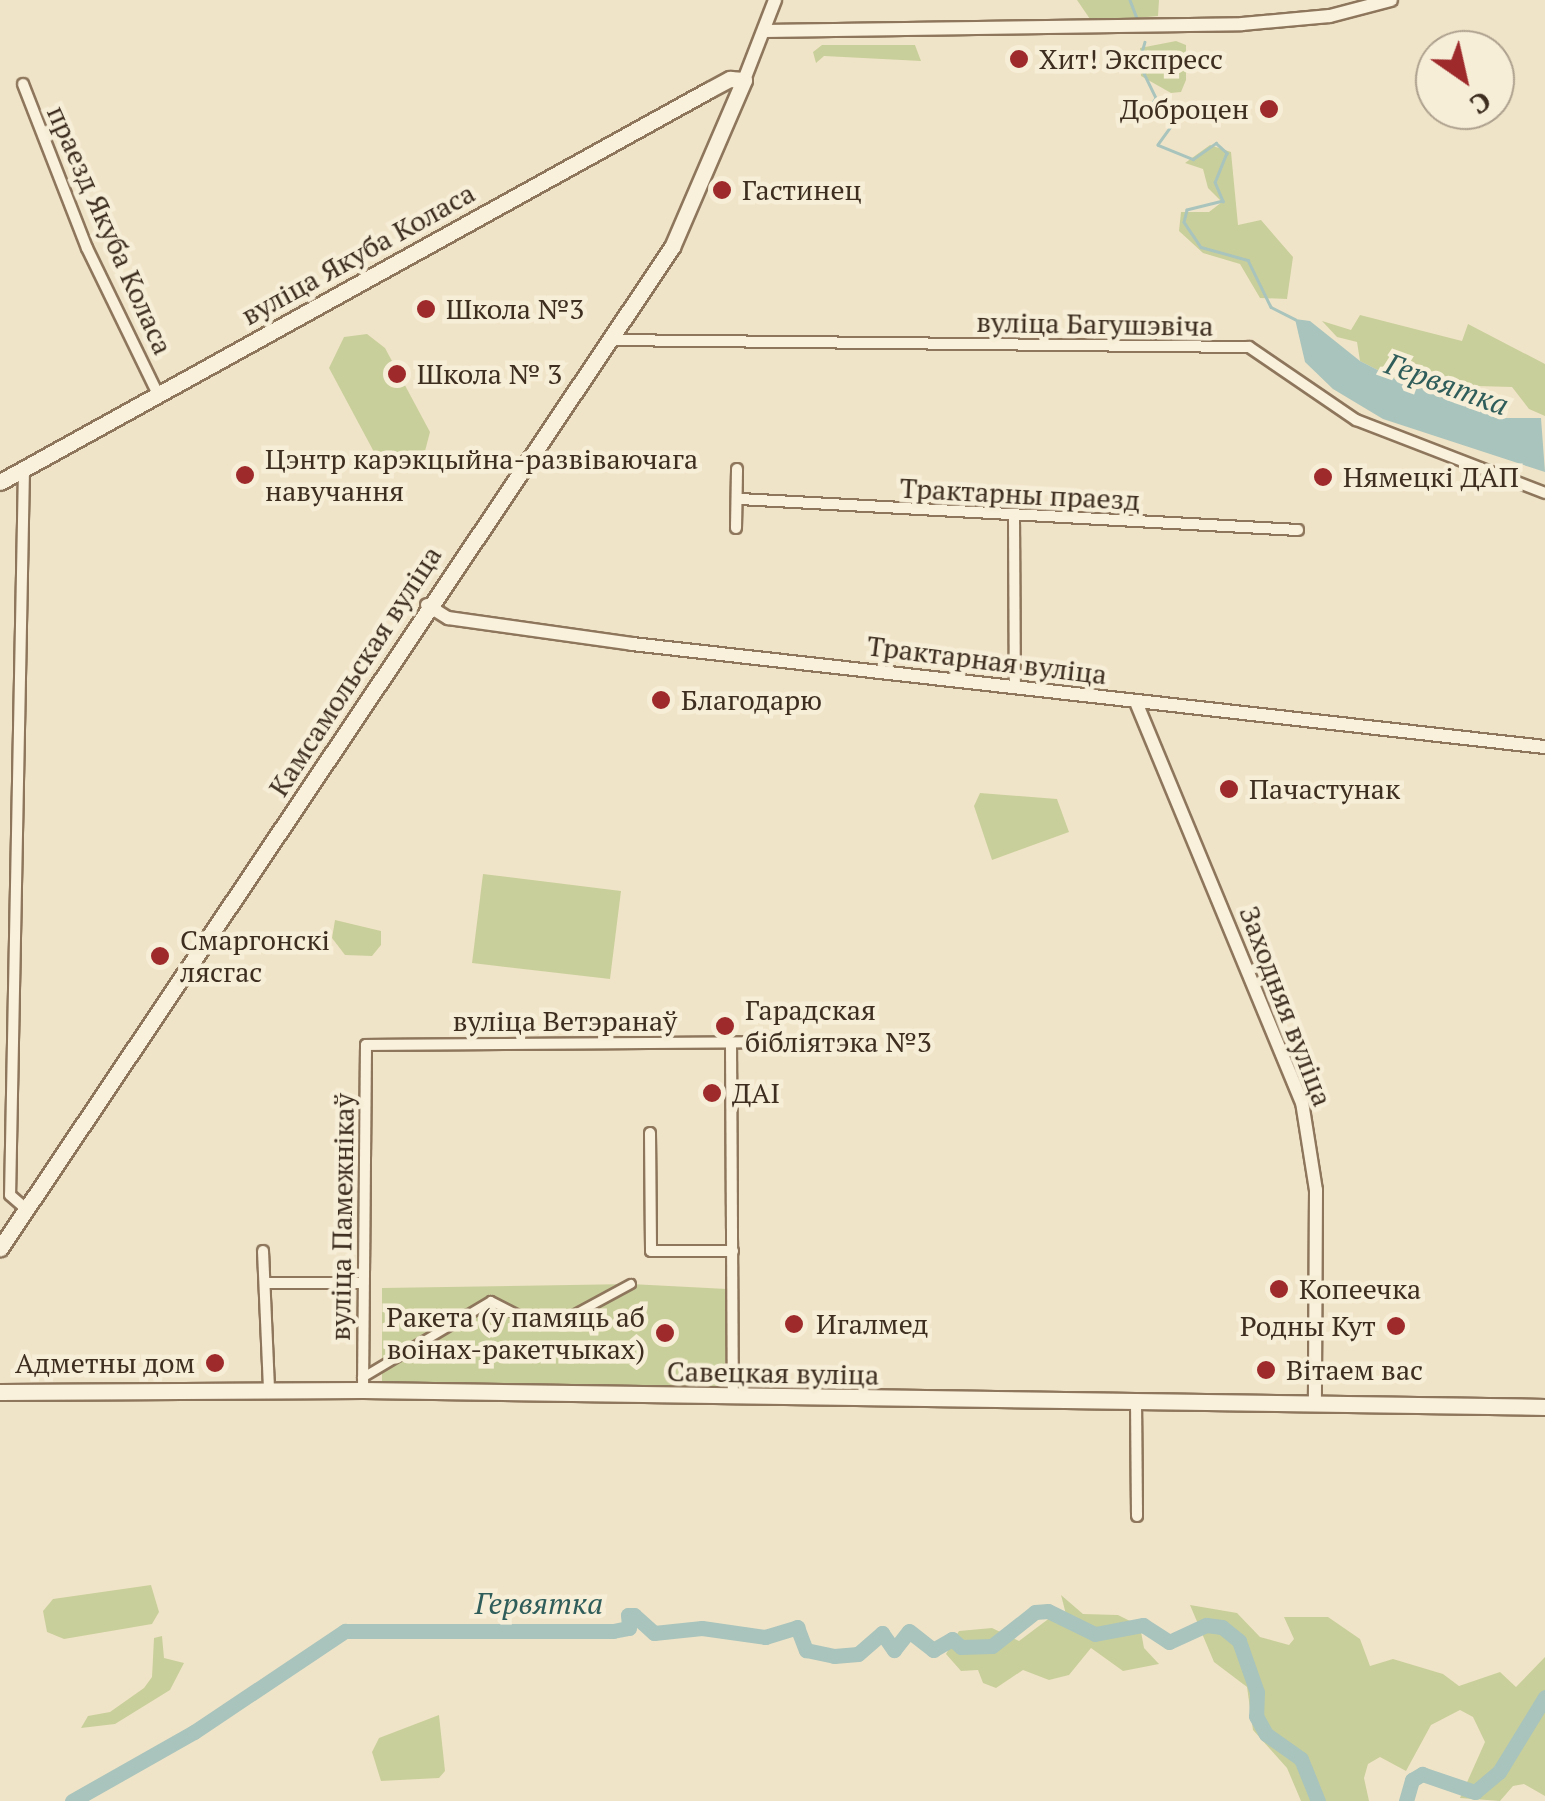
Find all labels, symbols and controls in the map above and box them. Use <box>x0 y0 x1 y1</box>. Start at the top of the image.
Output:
north arrow <box>1415 30 1515 130</box>
place label: Хит! Экспресс <box>1039 42 1223 76</box>
marker: Хит! Экспресс <box>1008 48 1030 70</box>
text: С <box>1463 83 1499 124</box>
place label: Доброцен <box>1120 92 1249 126</box>
marker: Доброцен <box>1258 98 1280 120</box>
street label: праезд Якуба Коласа <box>40 100 180 360</box>
place label: Гастинец <box>742 173 862 207</box>
street label: вуліца Якуба Коласа <box>235 176 481 332</box>
marker: Гастинец <box>711 179 733 201</box>
place label: Школа №3 <box>446 292 584 326</box>
marker: Школа №3 <box>415 298 437 320</box>
street label: вуліца Багушэвіча <box>976 305 1214 343</box>
water label: Гервятка <box>1381 345 1513 423</box>
place label: Школа № 3 <box>417 357 562 391</box>
marker: Школа № 3 <box>386 363 408 385</box>
place label: Цэнтр карэкцыйна-развіваючага навучання <box>265 442 698 508</box>
place label: Нямецкі ДАП <box>1343 460 1519 494</box>
marker: Цэнтр карэкцыйна-развіваючага навучання <box>234 464 256 486</box>
marker: Нямецкі ДАП <box>1312 466 1334 488</box>
street label: Трактарны праезд <box>899 471 1141 517</box>
street label: Камсамольская вуліца <box>261 540 449 802</box>
street label: Трактарная вуліца <box>865 629 1109 691</box>
place label: Благодарю <box>681 683 822 717</box>
marker: Благодарю <box>650 689 672 711</box>
place label: Пачастунак <box>1249 772 1400 806</box>
marker: Пачастунак <box>1218 778 1240 800</box>
street label: Заходняя вуліца <box>1232 901 1340 1111</box>
place label: Смаргонскі лясгас <box>180 923 330 989</box>
marker: Смаргонскі лясгас <box>149 945 171 967</box>
place label: Гарадская бібліятэка №3 <box>745 993 932 1059</box>
street label: вуліца Ветэранаў <box>453 1004 677 1038</box>
marker: Гарадская бібліятэка №3 <box>714 1015 736 1037</box>
place label: ДАІ <box>732 1076 780 1110</box>
marker: ДАІ <box>701 1082 723 1104</box>
street label: вуліца Памежнікаў <box>323 1093 361 1341</box>
place label: Копеечка <box>1299 1272 1421 1306</box>
marker: Копеечка <box>1268 1278 1290 1300</box>
place label: Ракета (у памяць аб воінах-ракетчыках) <box>386 1300 645 1366</box>
place label: Игалмед <box>816 1307 928 1341</box>
place label: Родны Кут <box>1240 1309 1376 1343</box>
marker: Игалмед <box>781 1311 807 1337</box>
marker: Родны Кут <box>1385 1315 1407 1337</box>
marker: Ракета (у памяць аб воінах-ракетчыках) <box>654 1322 676 1344</box>
place label: Адметны дом <box>14 1346 195 1380</box>
marker: Адметны дом <box>204 1352 226 1374</box>
place label: Вітаем вас <box>1286 1353 1423 1387</box>
street label: Савецкая вуліца <box>667 1354 879 1392</box>
marker: Вітаем вас <box>1255 1359 1277 1381</box>
water label: Гервятка <box>475 1585 603 1621</box>

